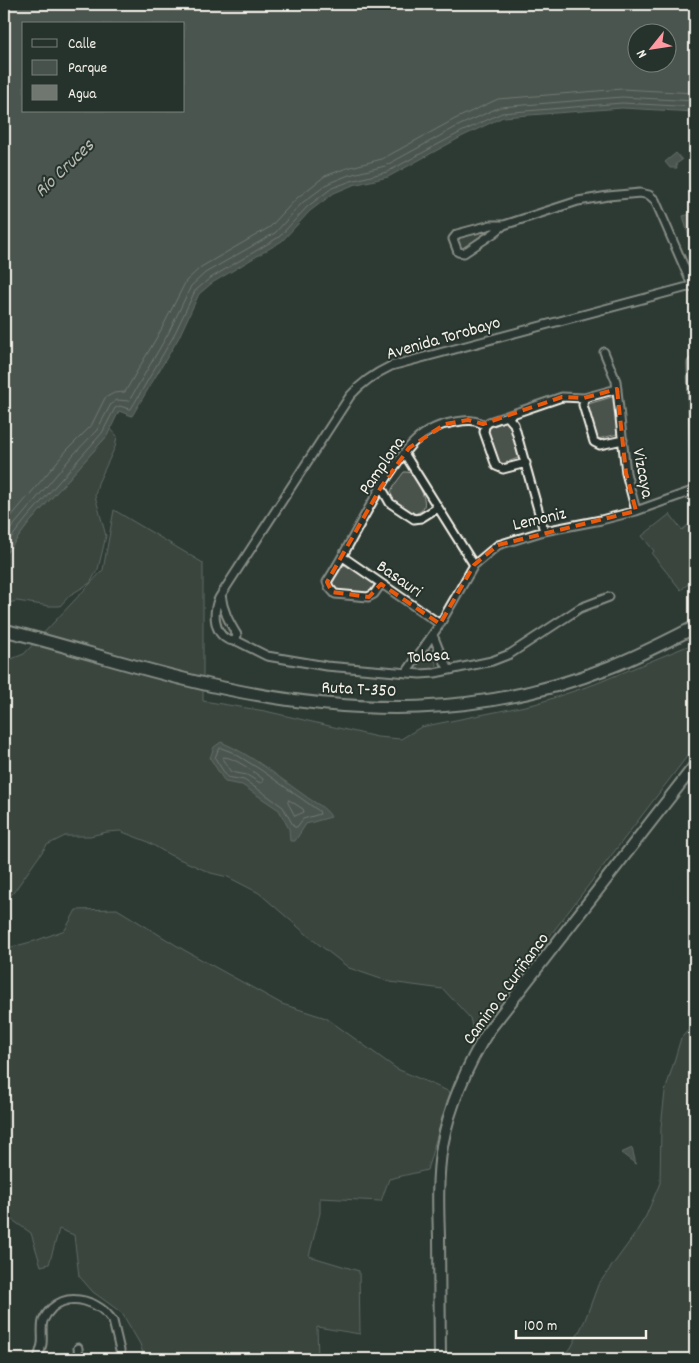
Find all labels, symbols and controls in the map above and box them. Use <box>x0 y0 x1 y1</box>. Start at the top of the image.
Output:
legend <box>22 22 185 112</box>
north arrow <box>626 22 676 72</box>
text: Calle <box>68 34 97 56</box>
text: N <box>632 45 653 61</box>
text: Parque <box>68 58 108 80</box>
text: Agua <box>68 84 97 106</box>
water label: Río Cruces <box>29 133 102 205</box>
street label: Avenida Torobayo <box>384 311 504 368</box>
street label: Pamplona <box>354 432 413 501</box>
street label: Vizcaya <box>624 446 659 501</box>
street label: Lemoniz <box>510 502 569 539</box>
street label: Basauri <box>371 555 427 605</box>
street label: Tolosa <box>406 644 451 671</box>
street label: Ruta T-350 <box>321 676 397 705</box>
street label: Camino a Curiñanco <box>458 928 556 1051</box>
scale bar <box>516 1308 646 1340</box>
text: 100 m <box>524 1316 557 1338</box>

